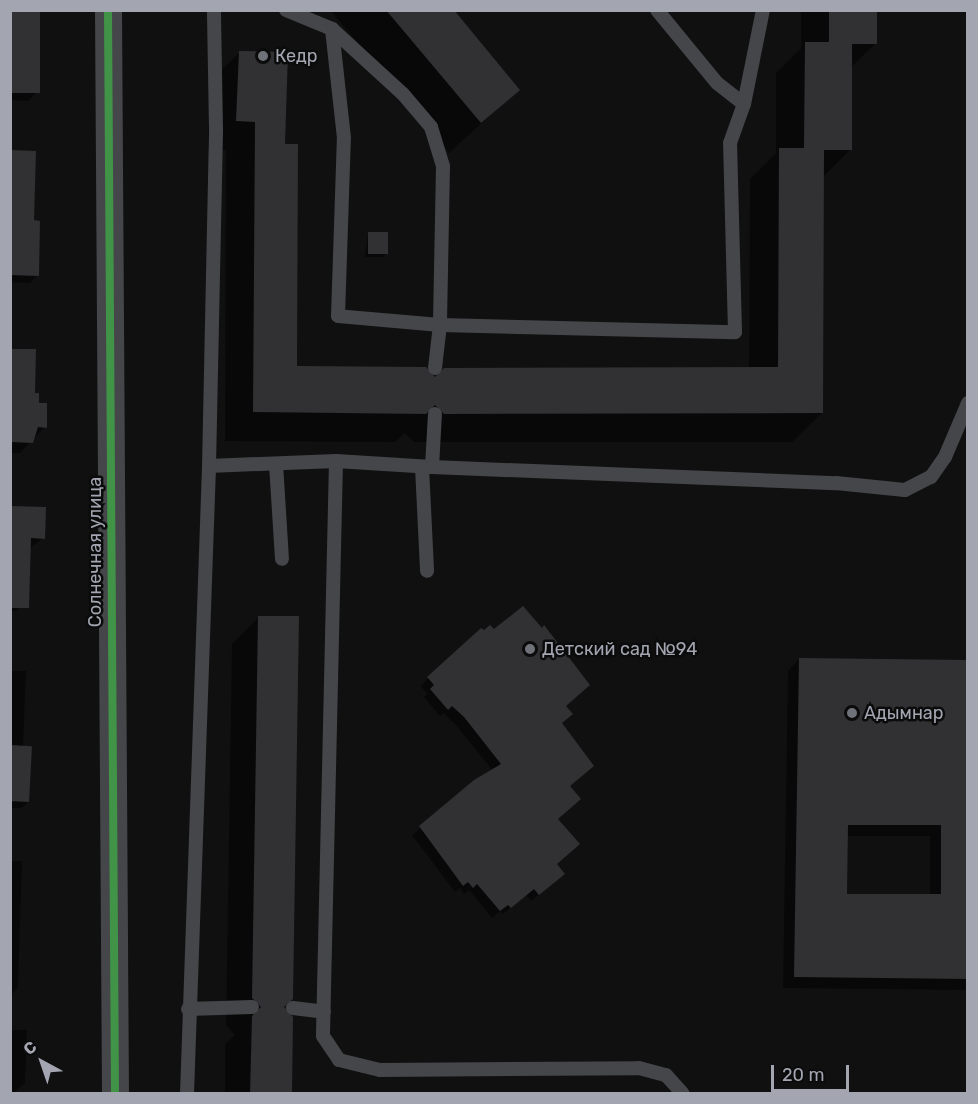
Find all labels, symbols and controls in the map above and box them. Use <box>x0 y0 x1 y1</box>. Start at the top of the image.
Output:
place label: Кедр <box>275 45 318 67</box>
marker: Кедр <box>256 49 270 63</box>
street label: Солнечная улица <box>84 477 106 627</box>
place label: Детский сад №94 <box>542 638 697 660</box>
marker: Детский сад №94 <box>523 642 537 656</box>
place label: Адымнар <box>864 702 944 724</box>
marker: Адымнар <box>845 706 859 720</box>
north arrow <box>12 1032 72 1092</box>
text: С <box>20 1037 41 1059</box>
scale bar <box>774 1053 852 1091</box>
text: 20 m <box>782 1064 824 1086</box>

